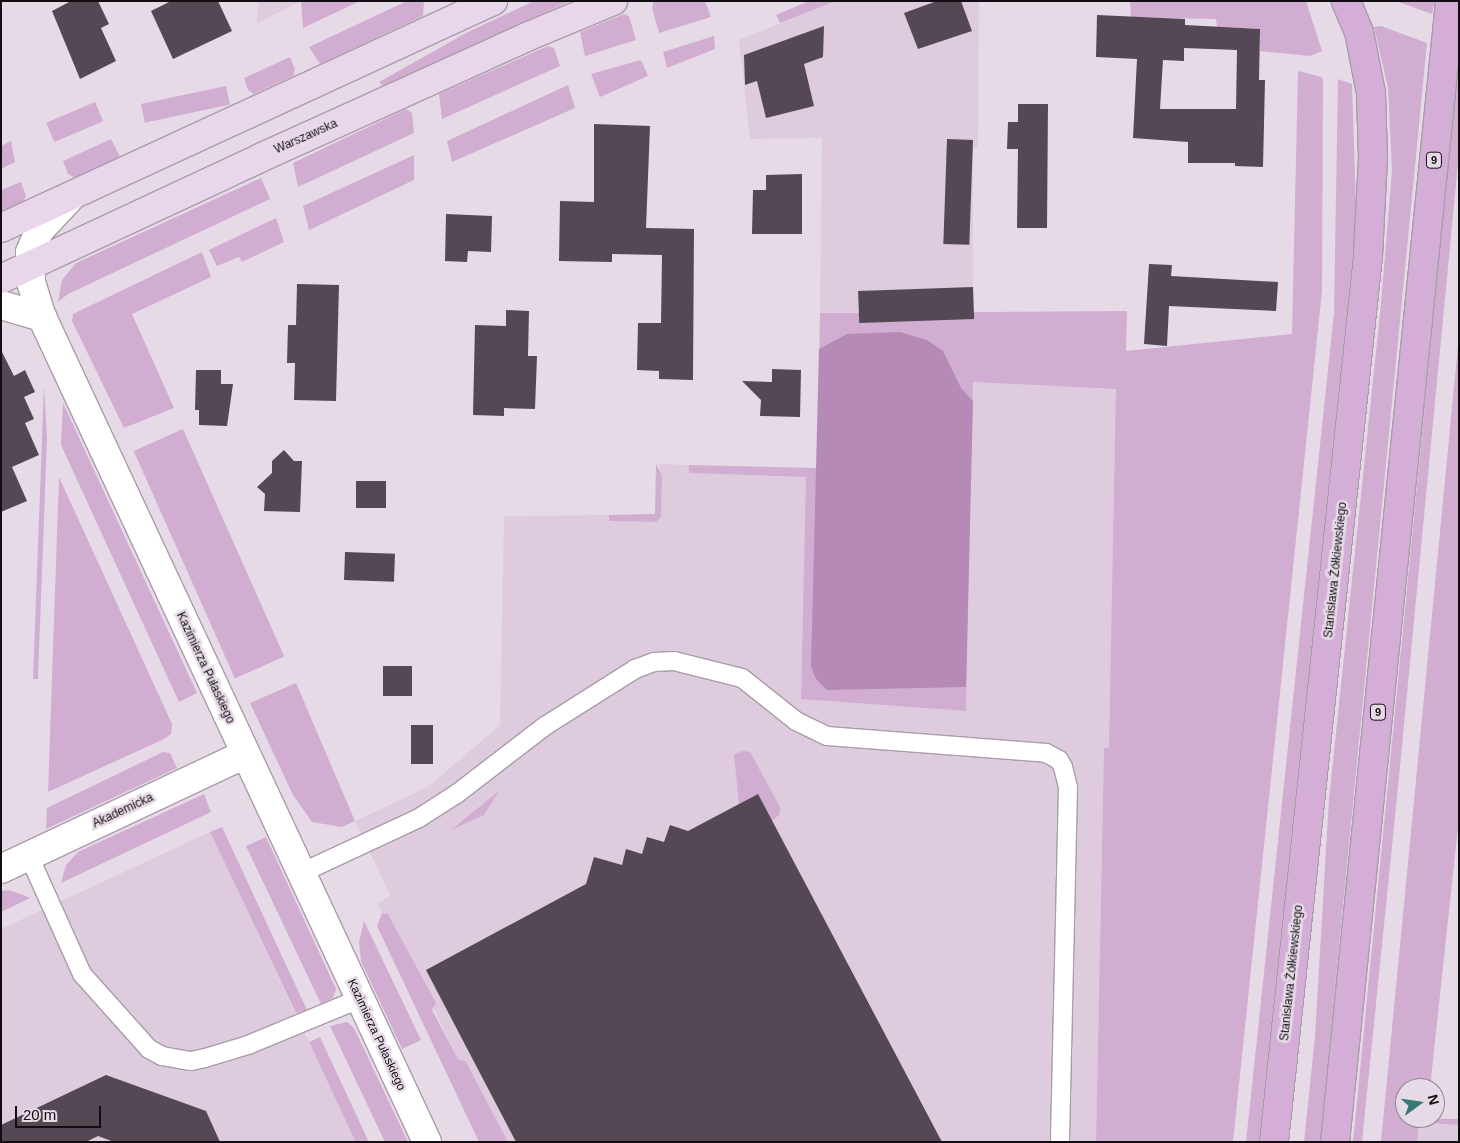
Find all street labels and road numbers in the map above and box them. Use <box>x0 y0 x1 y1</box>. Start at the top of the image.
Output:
street label: Warszawska <box>272 117 340 157</box>
road number: 9 <box>1425 152 1443 168</box>
street label: Stanisława Żółkiewskiego <box>1322 501 1350 639</box>
street label: Kazimierza Pułaskiego <box>173 610 237 726</box>
road number: 9 <box>1369 704 1387 720</box>
street label: Akademicka <box>90 791 156 831</box>
street label: Stanisława Żółkiewskiego <box>1278 904 1306 1042</box>
street label: Kazimierza Pułaskiego <box>344 977 408 1093</box>

